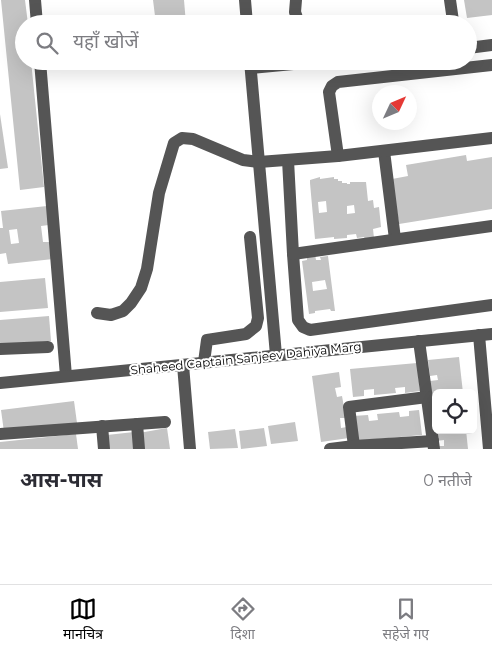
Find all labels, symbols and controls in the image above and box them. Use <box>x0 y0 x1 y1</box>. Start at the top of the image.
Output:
search box <box>15 15 477 70</box>
icon: search <box>33 29 61 57</box>
text: यहाँ खोजें <box>73 30 139 53</box>
north arrow <box>372 85 417 130</box>
street label: Shaheed Captain Sanjeev Dahiya Marg <box>130 338 362 378</box>
map controls <box>432 389 477 434</box>
button: locate <box>432 389 477 434</box>
text: आस-पास <box>20 467 102 492</box>
text: 0 नतीजे <box>423 471 472 490</box>
tab: मानचित्र <box>63 595 103 645</box>
tab: दिशा <box>229 595 257 645</box>
tab: सहेजे गए <box>383 595 429 645</box>

